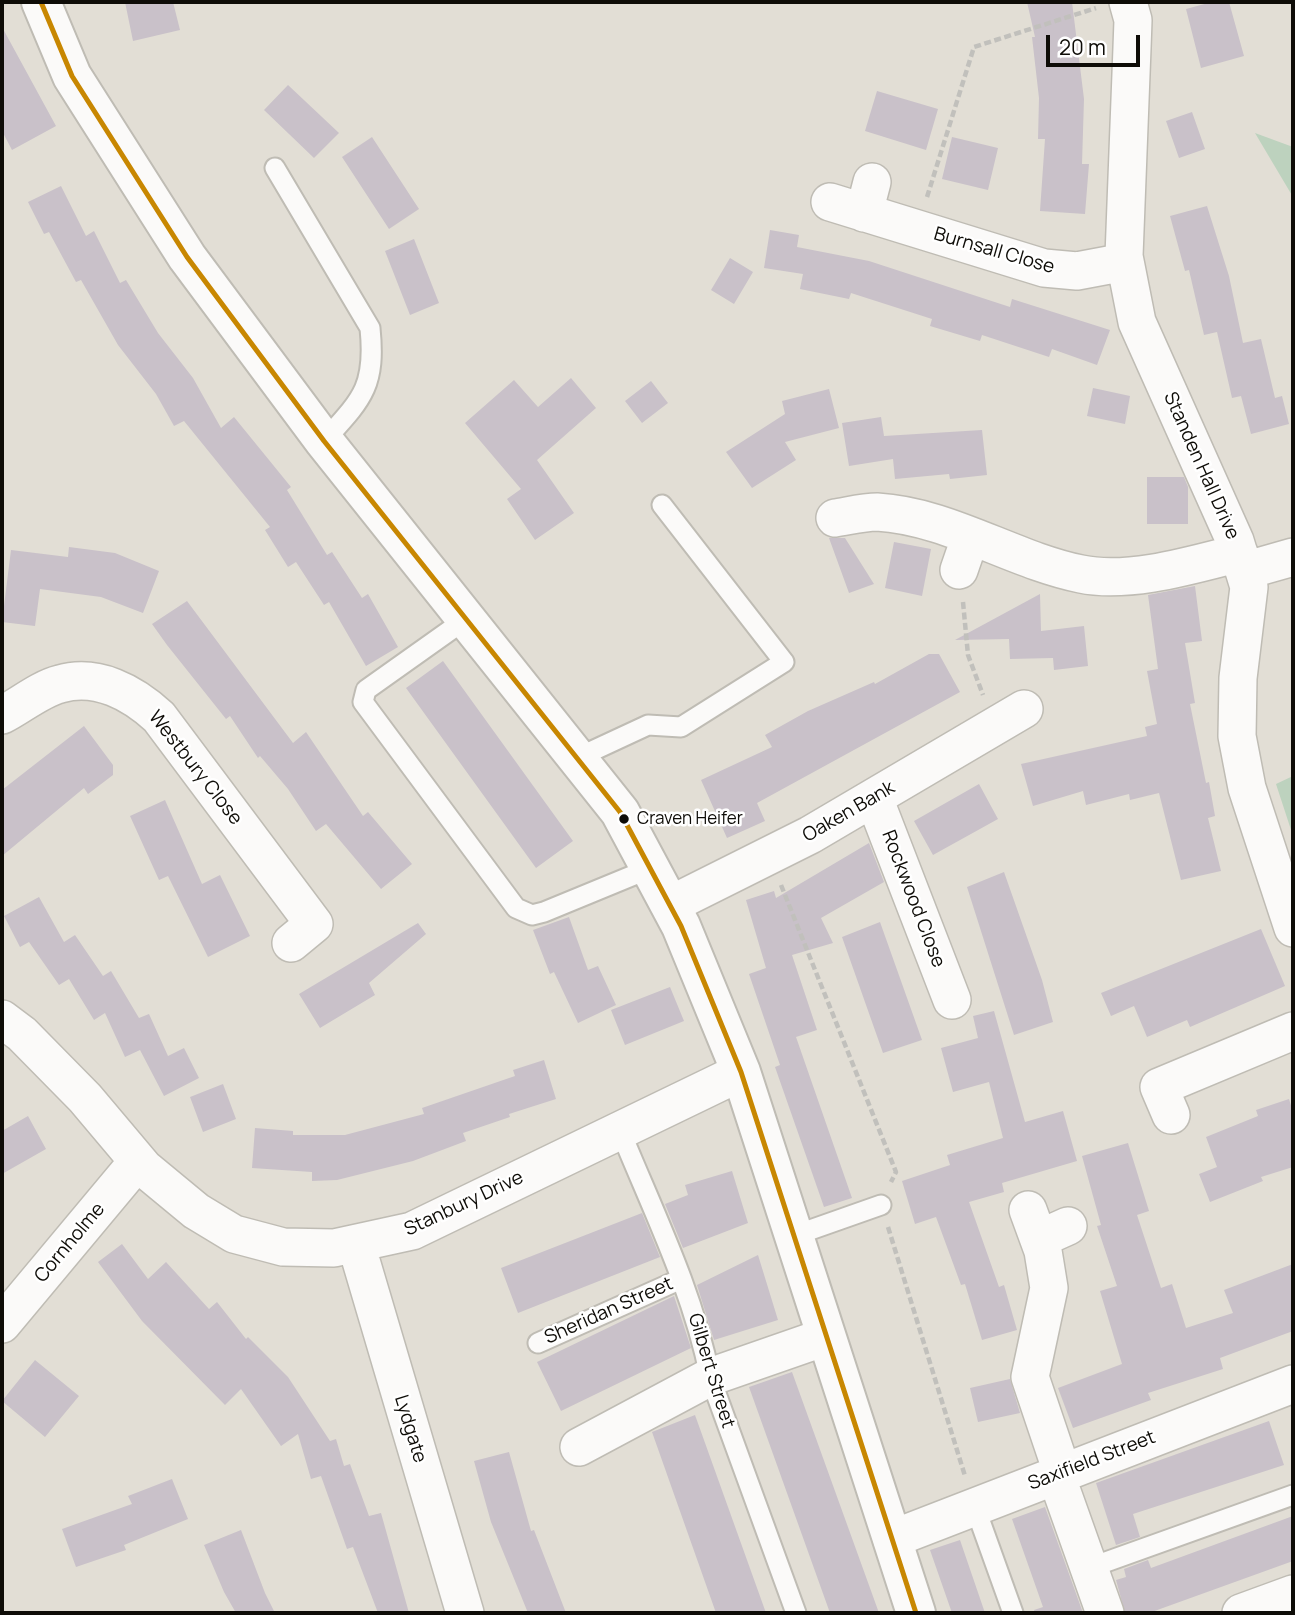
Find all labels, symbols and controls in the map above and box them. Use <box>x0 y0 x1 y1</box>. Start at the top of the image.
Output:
scale bar <box>1050 21 1144 65</box>
text: 20 m <box>1059 33 1106 61</box>
street label: Burnsall Close <box>931 223 1057 279</box>
street label: Standen Hall Drive <box>1158 389 1244 543</box>
street label: Westbury Close <box>143 706 247 830</box>
street label: Oaken Bank <box>799 777 899 847</box>
place label: Craven Heifer <box>637 809 743 829</box>
marker: Craven Heifer <box>617 812 631 826</box>
street label: Rockwood Close <box>876 827 950 971</box>
street label: Stanbury Drive <box>401 1166 527 1242</box>
street label: Cornholme <box>30 1198 110 1288</box>
street label: Sheridan Street <box>541 1273 677 1349</box>
street label: Gilbert Street <box>683 1311 739 1431</box>
street label: Lydgate <box>389 1392 431 1466</box>
street label: Saxifield Street <box>1025 1426 1159 1496</box>

